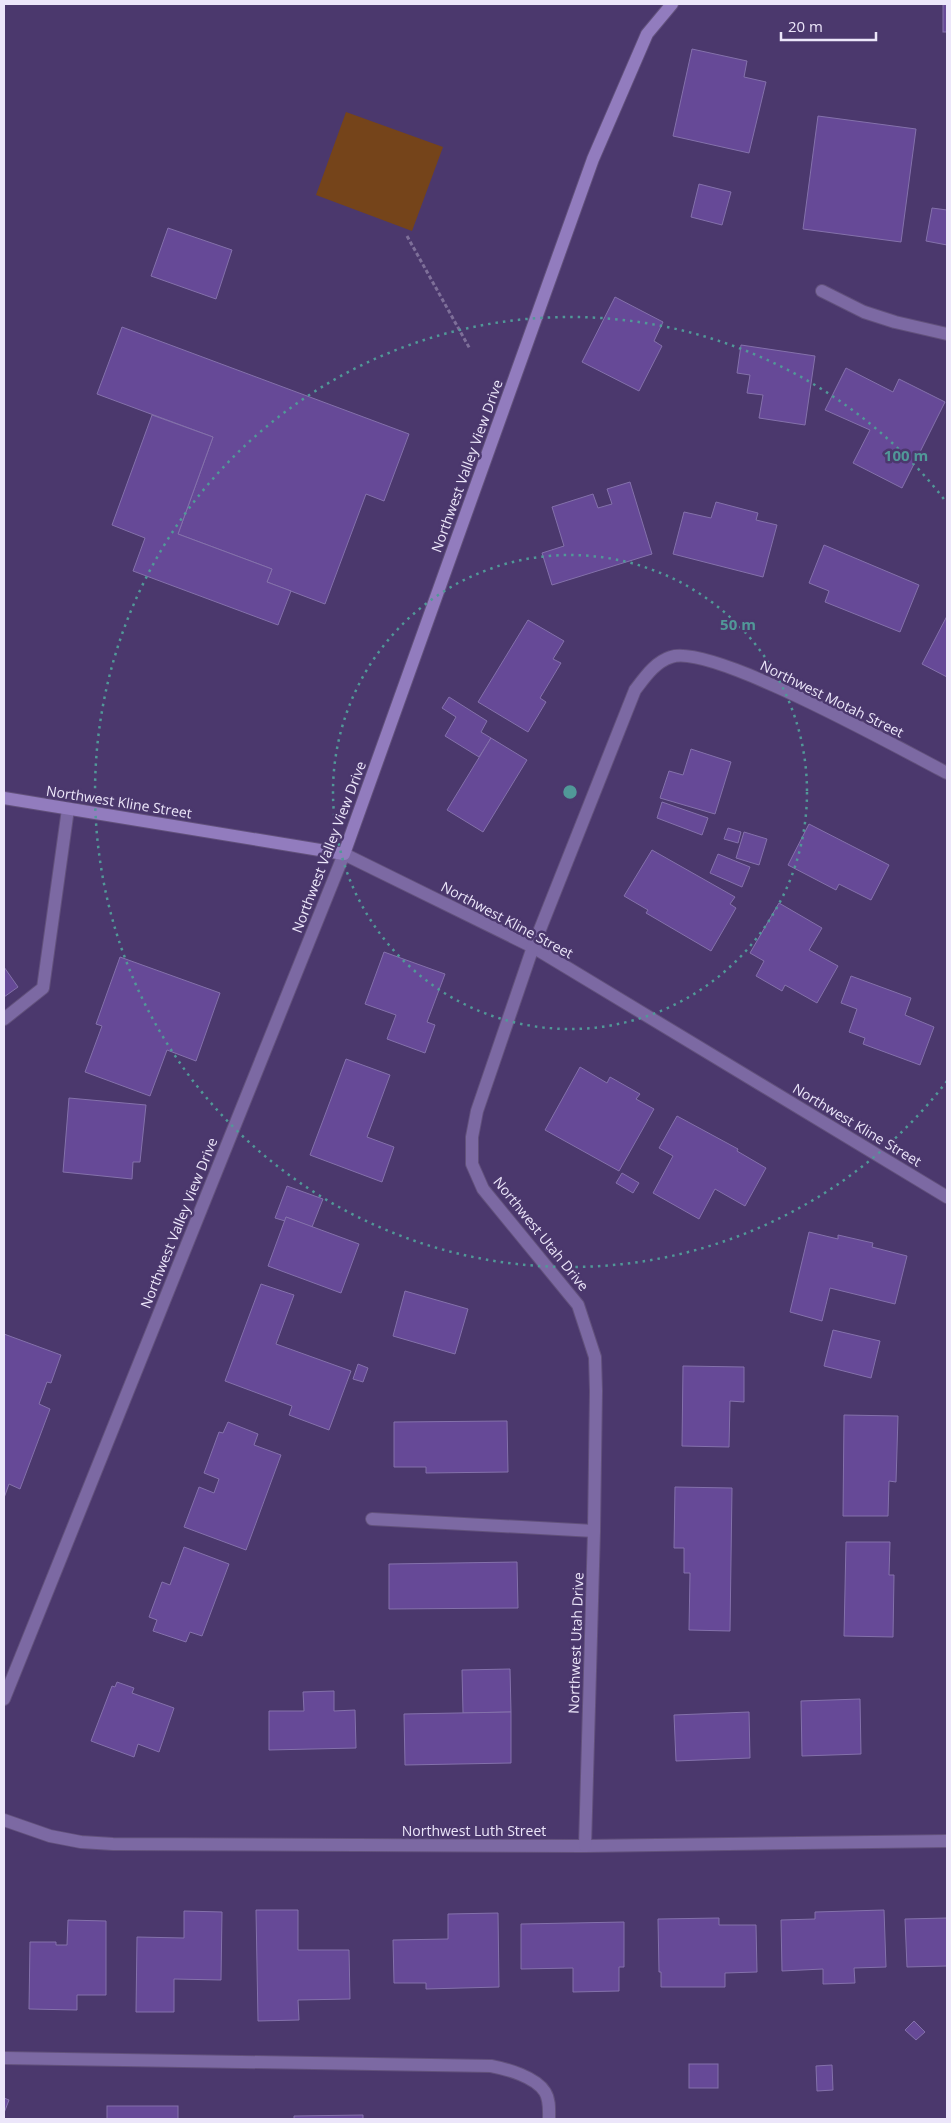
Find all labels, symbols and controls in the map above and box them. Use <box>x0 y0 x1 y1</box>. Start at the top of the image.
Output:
scale bar <box>781 10 876 42</box>
text: 20 m <box>788 16 823 36</box>
street label: Northwest Valley View Drive <box>426 377 507 555</box>
text: 100 m <box>884 445 928 465</box>
text: 50 m <box>720 614 756 634</box>
street label: Northwest Motah Street <box>757 656 907 742</box>
street label: Northwest Valley View Drive <box>287 758 370 935</box>
street label: Northwest Kline Street <box>45 781 193 822</box>
centre of rings <box>561 783 579 801</box>
street label: Northwest Kline Street <box>438 877 577 962</box>
street label: Northwest Kline Street <box>789 1079 925 1171</box>
street label: Northwest Valley View Drive <box>136 1135 222 1311</box>
street label: Northwest Utah Drive <box>489 1173 593 1295</box>
street label: Northwest Utah Drive <box>564 1572 587 1714</box>
street label: Northwest Luth Street <box>402 1821 546 1840</box>

